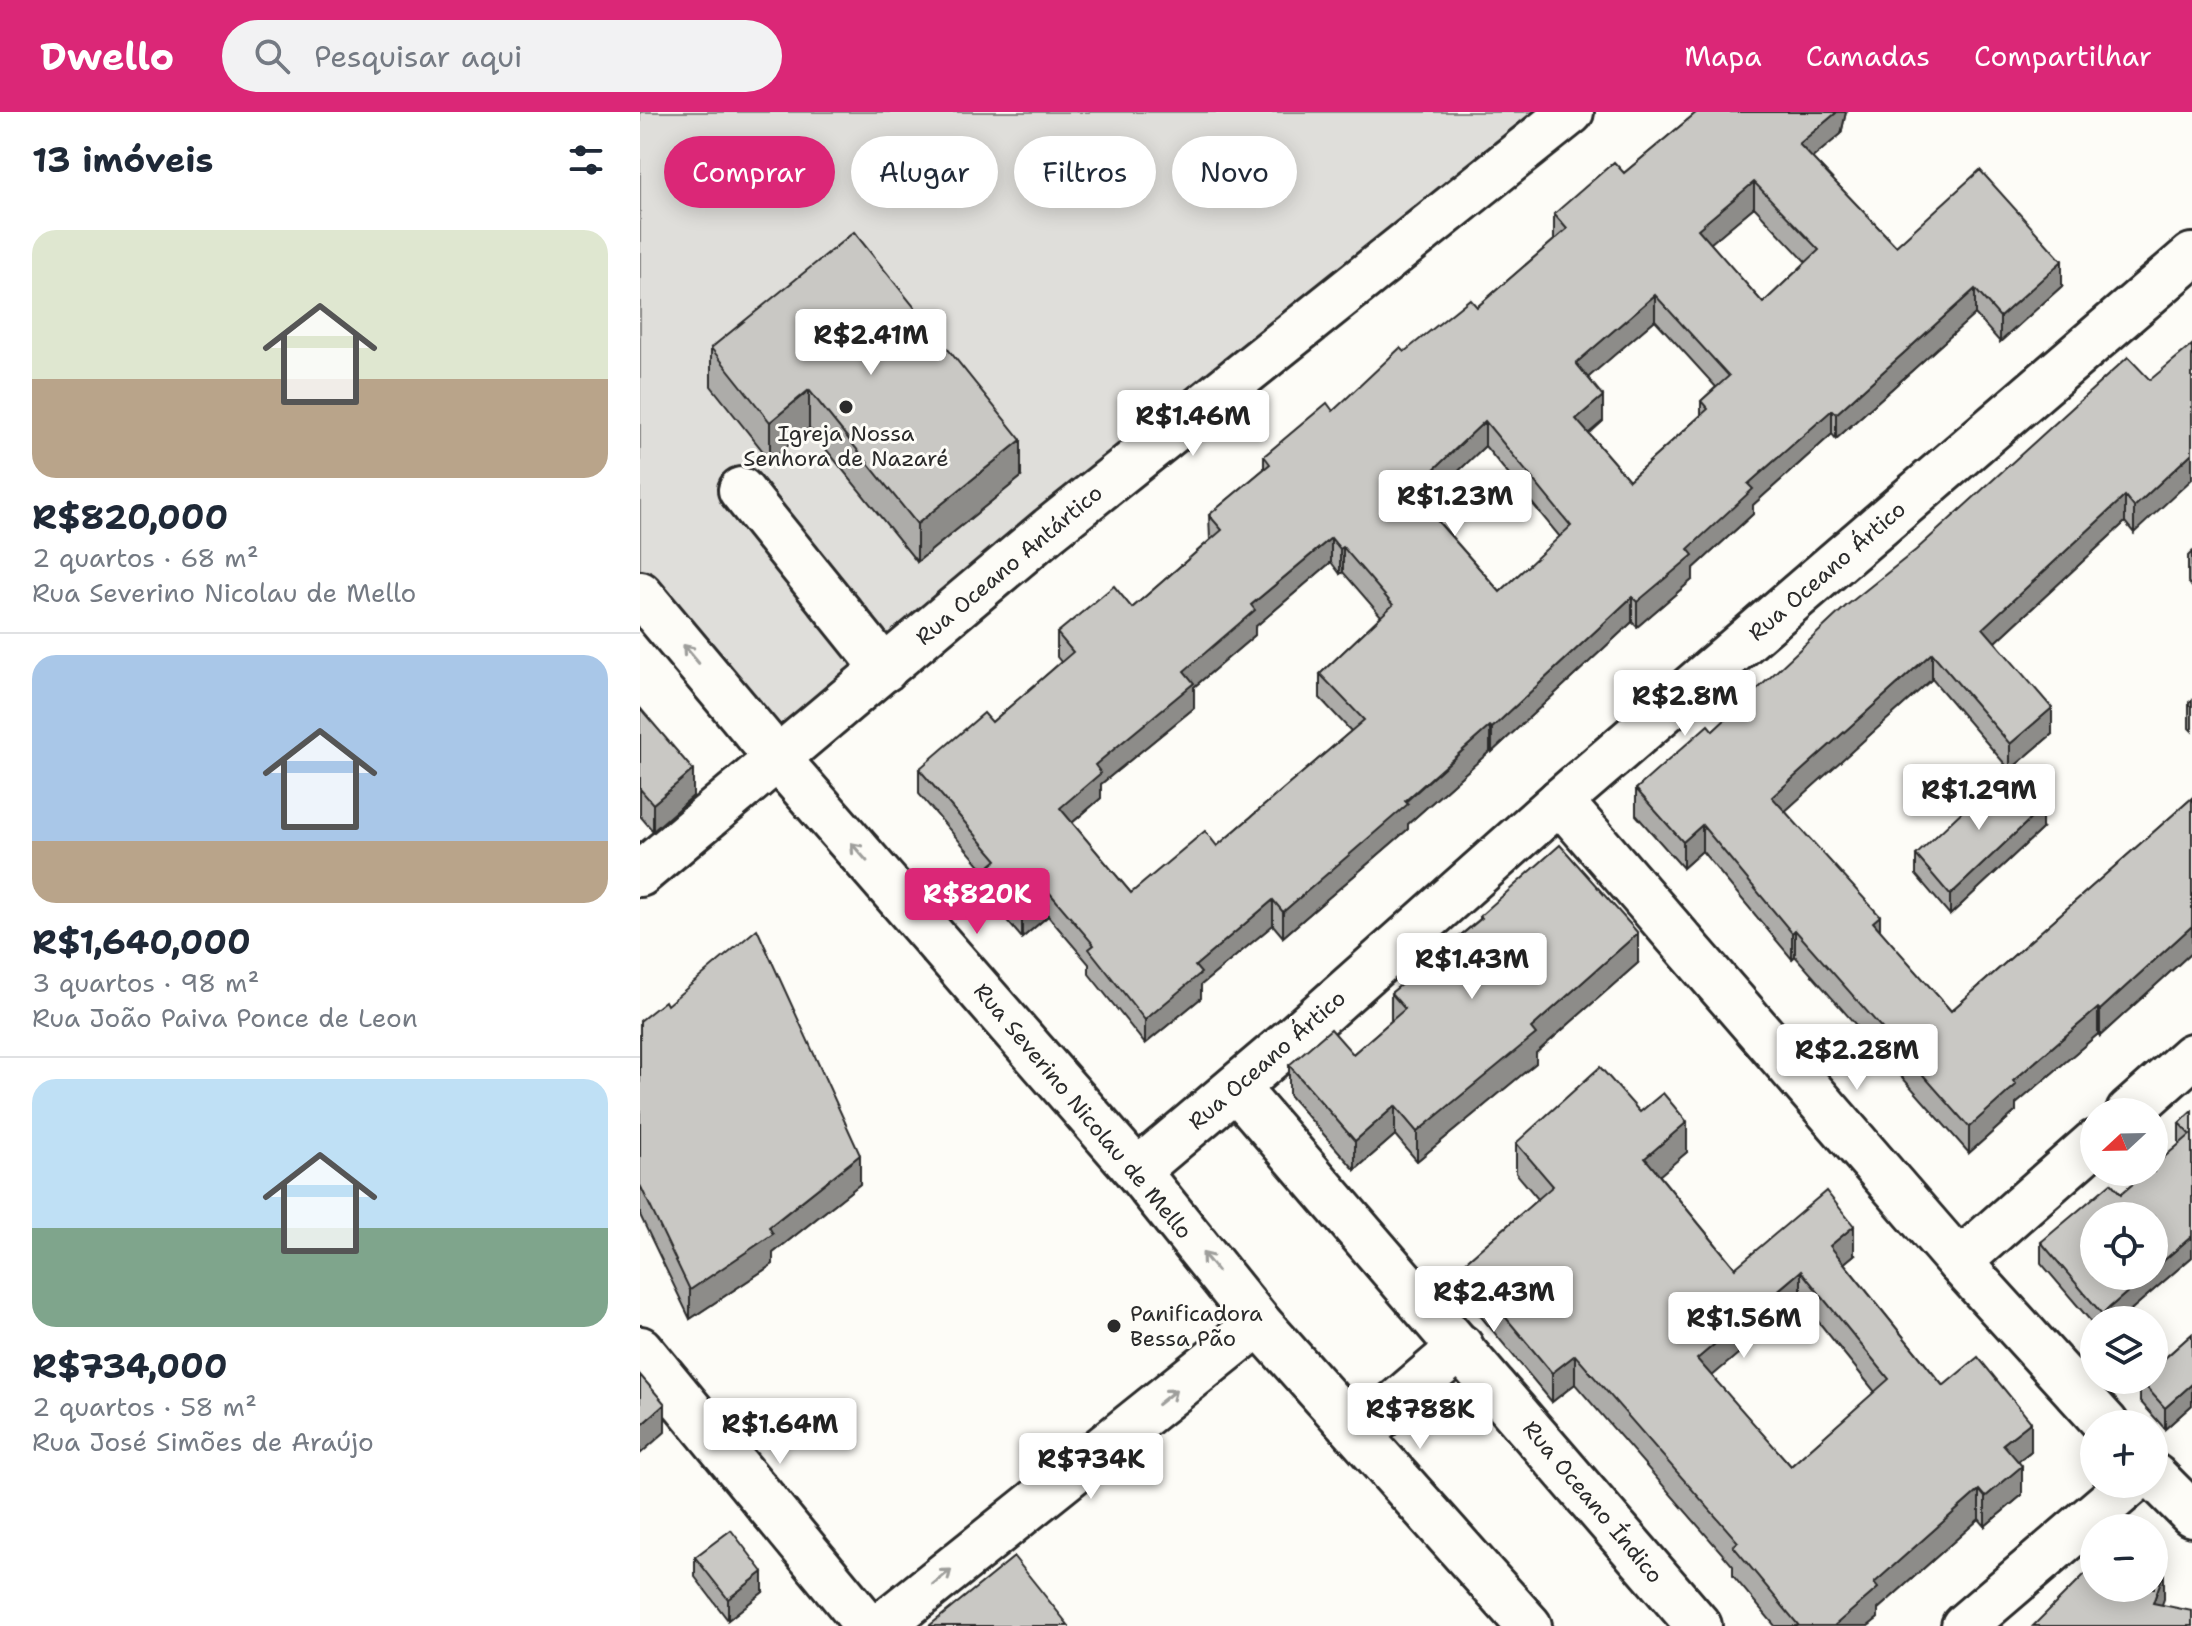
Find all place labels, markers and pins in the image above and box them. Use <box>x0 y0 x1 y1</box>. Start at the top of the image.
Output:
pin: R$2.41M <box>797 309 945 377</box>
pin: R$1.46M <box>1119 390 1267 458</box>
marker: Igreja Nossa Senhora de Nazaré <box>837 398 855 416</box>
place label: Igreja Nossa Senhora de Nazaré <box>743 419 949 473</box>
pin: R$1.23M <box>1381 470 1529 538</box>
pin: R$2.8M <box>1620 670 1750 738</box>
pin: R$1.29M <box>1905 764 2053 832</box>
pin: R$820K <box>912 868 1042 936</box>
pin: R$1.43M <box>1398 933 1546 1001</box>
pin: R$2.28M <box>1783 1024 1931 1092</box>
pin: R$2.43M <box>1420 1266 1568 1334</box>
pin: R$1.56M <box>1670 1292 1818 1360</box>
place label: Panificadora Bessa Pão <box>1130 1299 1263 1353</box>
marker: Panificadora Bessa Pão <box>1105 1317 1123 1335</box>
pin: R$788K <box>1355 1383 1485 1451</box>
pin: R$1.64M <box>706 1398 854 1466</box>
pin: R$734K <box>1026 1433 1156 1501</box>

